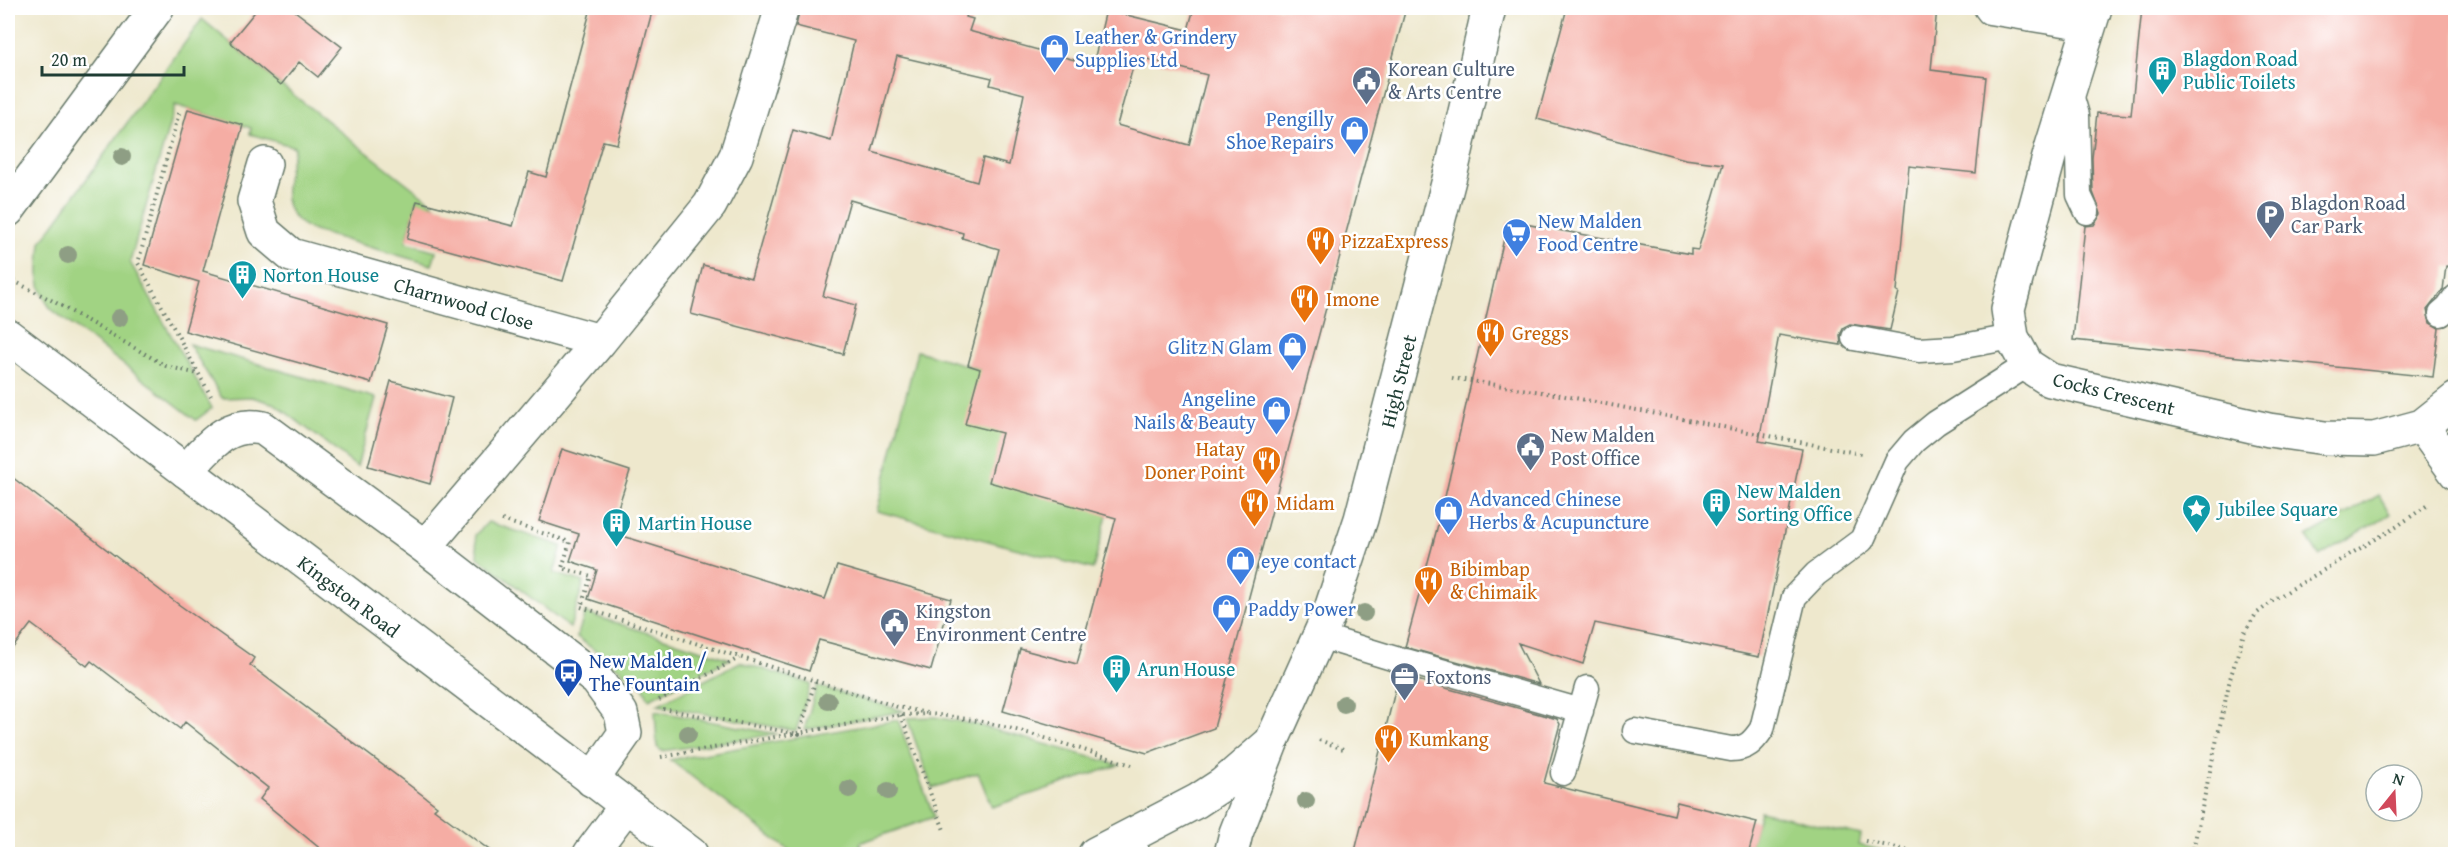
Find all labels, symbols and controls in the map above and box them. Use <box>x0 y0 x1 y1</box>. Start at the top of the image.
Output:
place label: Leather & Grindery Supplies Ltd <box>1075 22 1237 74</box>
shop icon: Leather & Grindery Supplies Ltd <box>1038 32 1070 74</box>
scale bar <box>42 39 184 77</box>
place label: Blagdon Road Public Toilets <box>2183 44 2298 96</box>
text: 20 m <box>51 46 87 73</box>
place label: Korean Culture & Arts Centre <box>1388 54 1515 106</box>
building icon: Blagdon Road Public Toilets <box>2146 54 2178 96</box>
public building icon: Korean Culture & Arts Centre <box>1351 64 1383 106</box>
place label: Pengilly Shoe Repairs <box>1226 104 1334 156</box>
shop icon: Pengilly Shoe Repairs <box>1339 114 1371 156</box>
place label: Blagdon Road Car Park <box>2291 188 2406 240</box>
parking icon: Blagdon Road Car Park <box>2254 198 2286 240</box>
place label: New Malden Food Centre <box>1538 206 1642 258</box>
supermarket icon: New Malden Food Centre <box>1501 216 1533 258</box>
restaurant icon: PizzaExpress <box>1304 224 1336 266</box>
place label: PizzaExpress <box>1341 226 1449 255</box>
building icon: Norton House <box>226 258 258 300</box>
place label: Norton House <box>263 260 379 289</box>
street label: Charnwood Close <box>391 269 537 337</box>
restaurant icon: Imone <box>1289 282 1321 324</box>
place label: Imone <box>1326 284 1379 313</box>
restaurant icon: Greggs <box>1475 316 1507 358</box>
place label: Greggs <box>1512 318 1569 347</box>
shop icon: Glitz N Glam <box>1277 330 1309 372</box>
street label: High Street <box>1372 331 1424 431</box>
place label: Glitz N Glam <box>1168 332 1273 361</box>
street label: Cocks Crescent <box>2050 364 2178 422</box>
place label: Angeline Nails & Beauty <box>1134 384 1256 436</box>
shop icon: Angeline Nails & Beauty <box>1261 394 1293 436</box>
place label: New Malden Post Office <box>1551 420 1655 472</box>
public building icon: New Malden Post Office <box>1514 430 1546 472</box>
place label: Hatay Doner Point <box>1145 434 1245 486</box>
restaurant icon: Hatay Doner Point <box>1250 444 1282 486</box>
place label: New Malden Sorting Office <box>1737 476 1852 528</box>
place label: Advanced Chinese Herbs & Acupuncture <box>1469 484 1649 536</box>
restaurant icon: Midam <box>1239 486 1271 528</box>
building icon: New Malden Sorting Office <box>1700 486 1732 528</box>
place label: Midam <box>1276 488 1335 517</box>
place icon: Jubilee Square <box>2181 492 2213 534</box>
shop icon: Advanced Chinese Herbs & Acupuncture <box>1432 494 1464 536</box>
place label: Jubilee Square <box>2215 494 2338 523</box>
building icon: Martin House <box>601 506 633 548</box>
place label: Martin House <box>638 508 752 537</box>
shop icon: eye contact <box>1224 544 1256 586</box>
place label: eye contact <box>1261 546 1356 575</box>
street label: Kingston Road <box>292 548 406 644</box>
place label: Bibimbap & Chimaik <box>1450 554 1538 606</box>
restaurant icon: Bibimbap & Chimaik <box>1413 564 1445 606</box>
shop icon: Paddy Power <box>1211 592 1243 634</box>
place label: Paddy Power <box>1248 594 1356 623</box>
place label: Kingston Environment Centre <box>916 596 1087 648</box>
public building icon: Kingston Environment Centre <box>879 606 911 648</box>
place label: New Malden / The Fountain <box>589 646 707 698</box>
building icon: Arun House <box>1100 652 1132 694</box>
place label: Arun House <box>1137 654 1235 683</box>
bus stop icon: New Malden / The Fountain <box>552 656 584 698</box>
office icon: Foxtons <box>1389 660 1421 702</box>
place label: Foxtons <box>1426 662 1491 691</box>
restaurant icon: Kumkang <box>1372 722 1404 764</box>
place label: Kumkang <box>1409 724 1489 753</box>
north arrow <box>2364 763 2424 823</box>
text: N <box>2390 766 2408 792</box>

